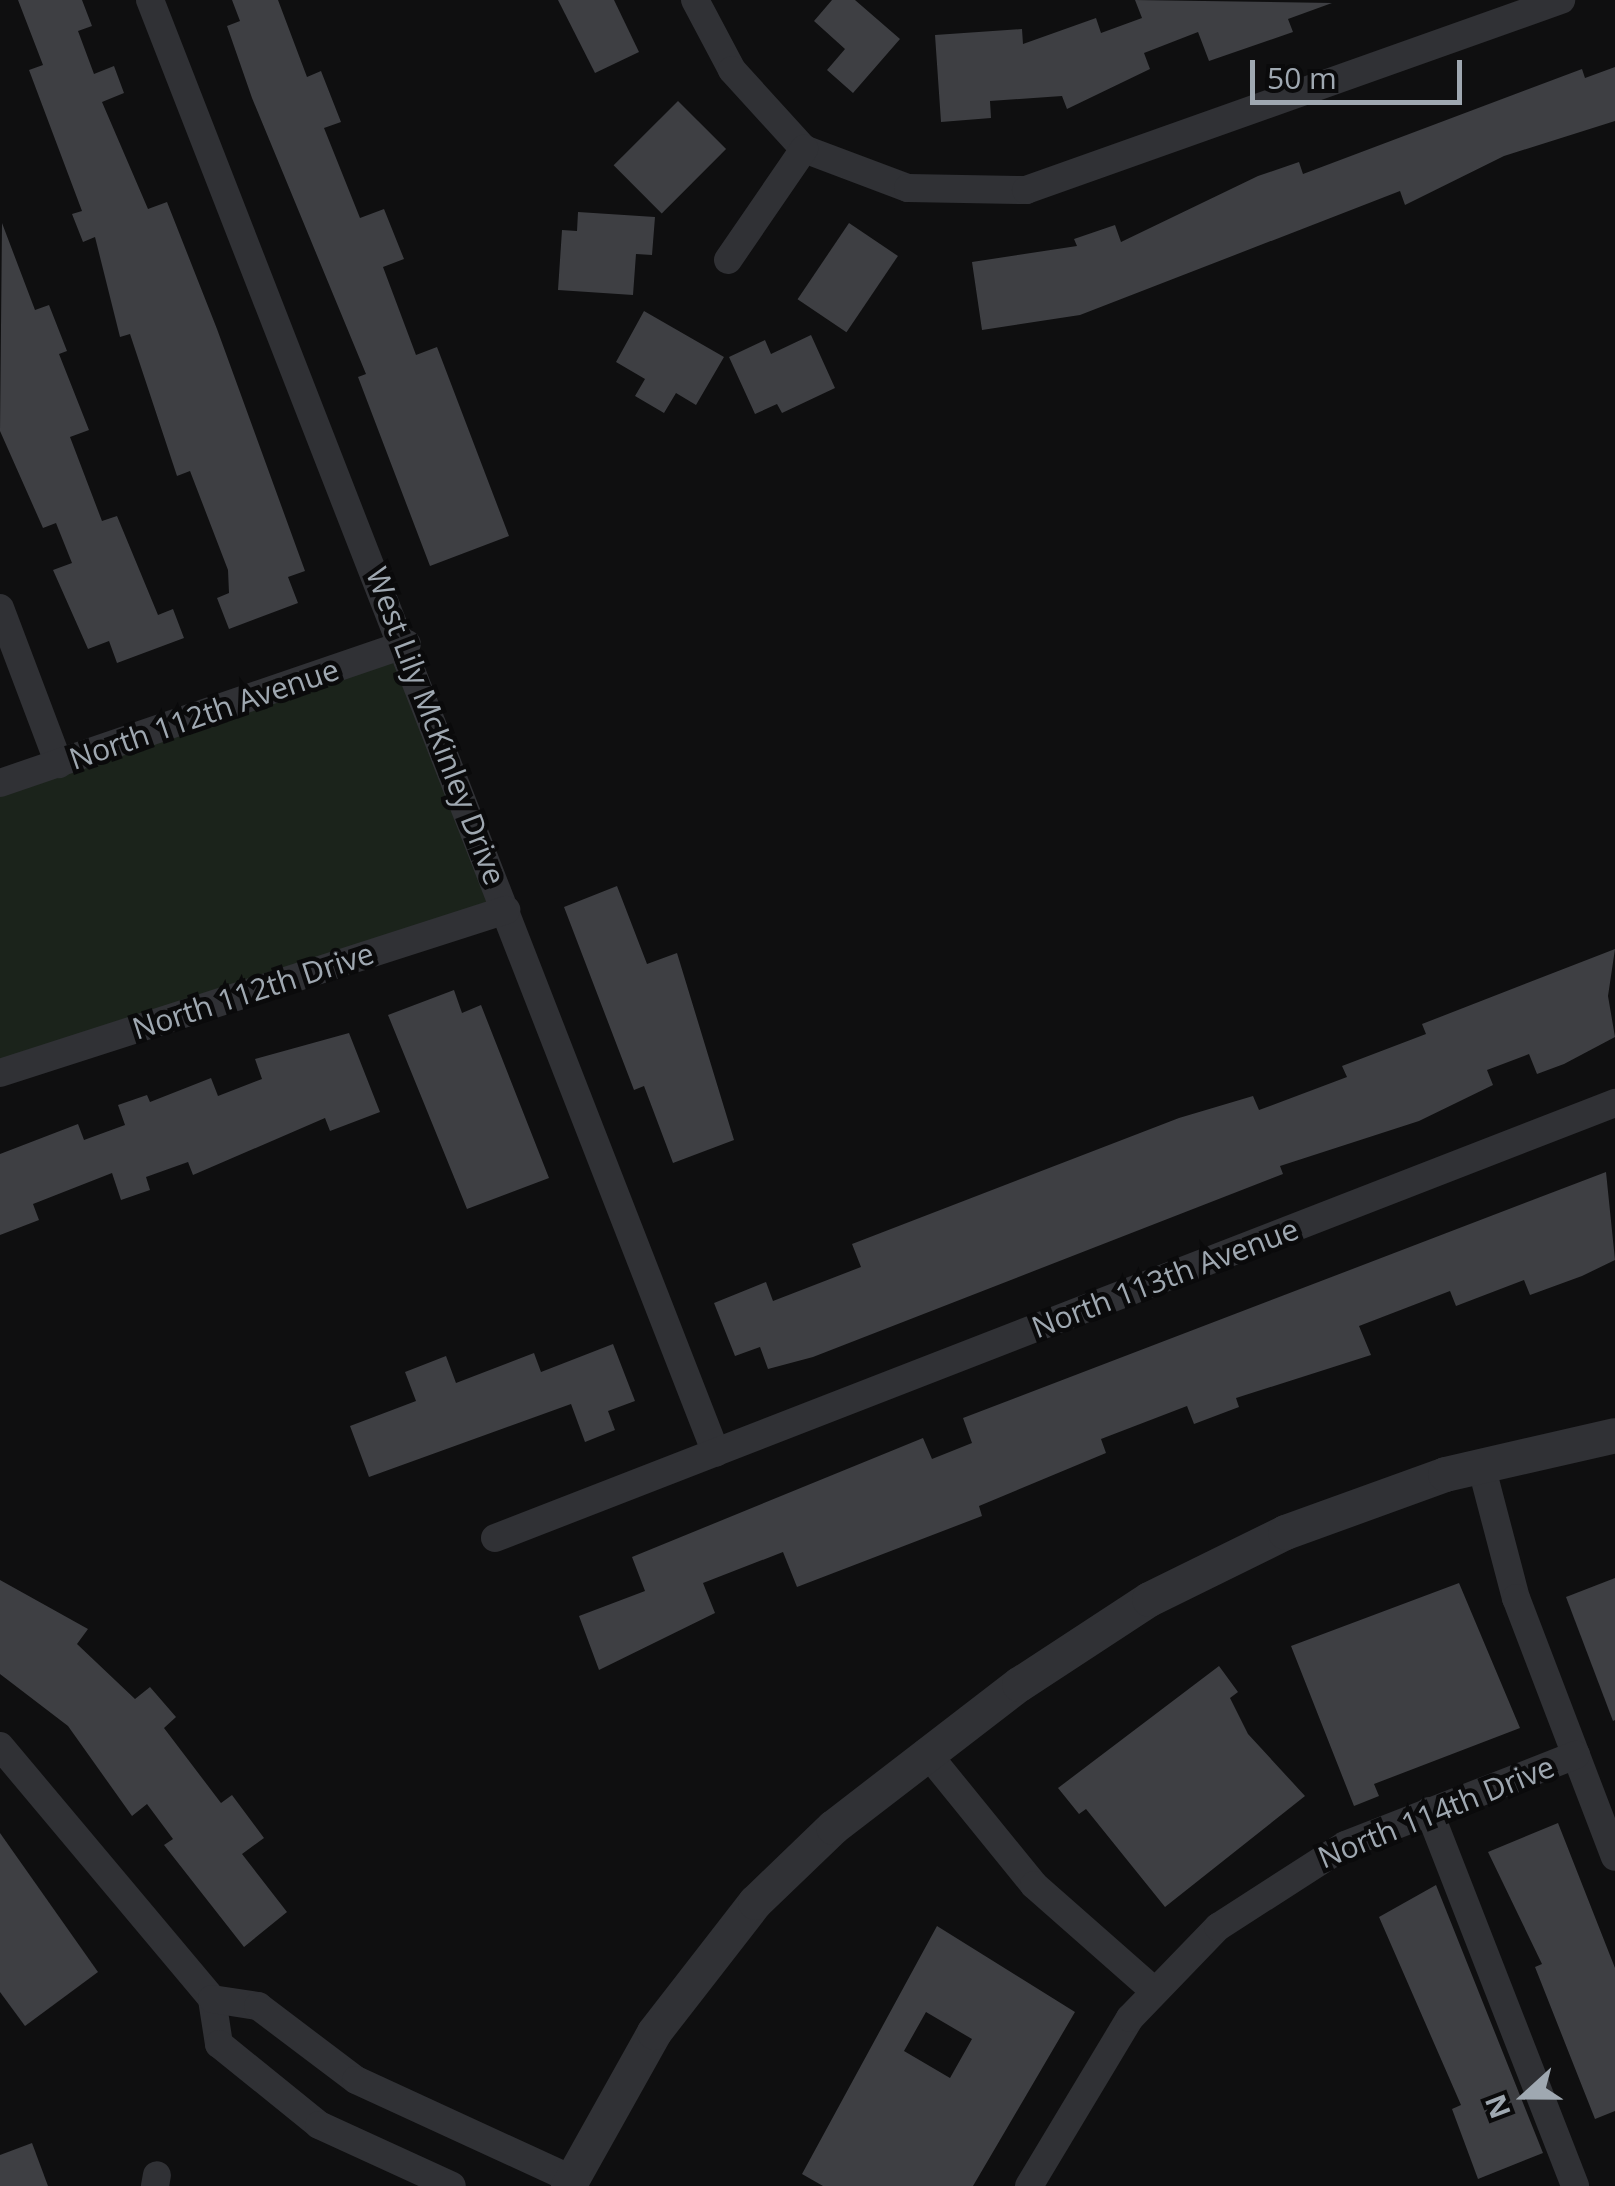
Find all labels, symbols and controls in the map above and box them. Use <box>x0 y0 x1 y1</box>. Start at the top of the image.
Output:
scale bar <box>1255 40 1468 102</box>
text: 50 m <box>1267 57 1337 98</box>
street label: West Lily McKinley Drive <box>359 562 513 890</box>
street label: North 112th Avenue <box>65 651 343 777</box>
street label: North 112th Drive <box>128 935 378 1047</box>
street label: North 113th Avenue <box>1027 1211 1303 1345</box>
street label: North 114th Drive <box>1313 1748 1559 1876</box>
north arrow <box>1475 2046 1575 2146</box>
text: N <box>1475 2089 1519 2124</box>

